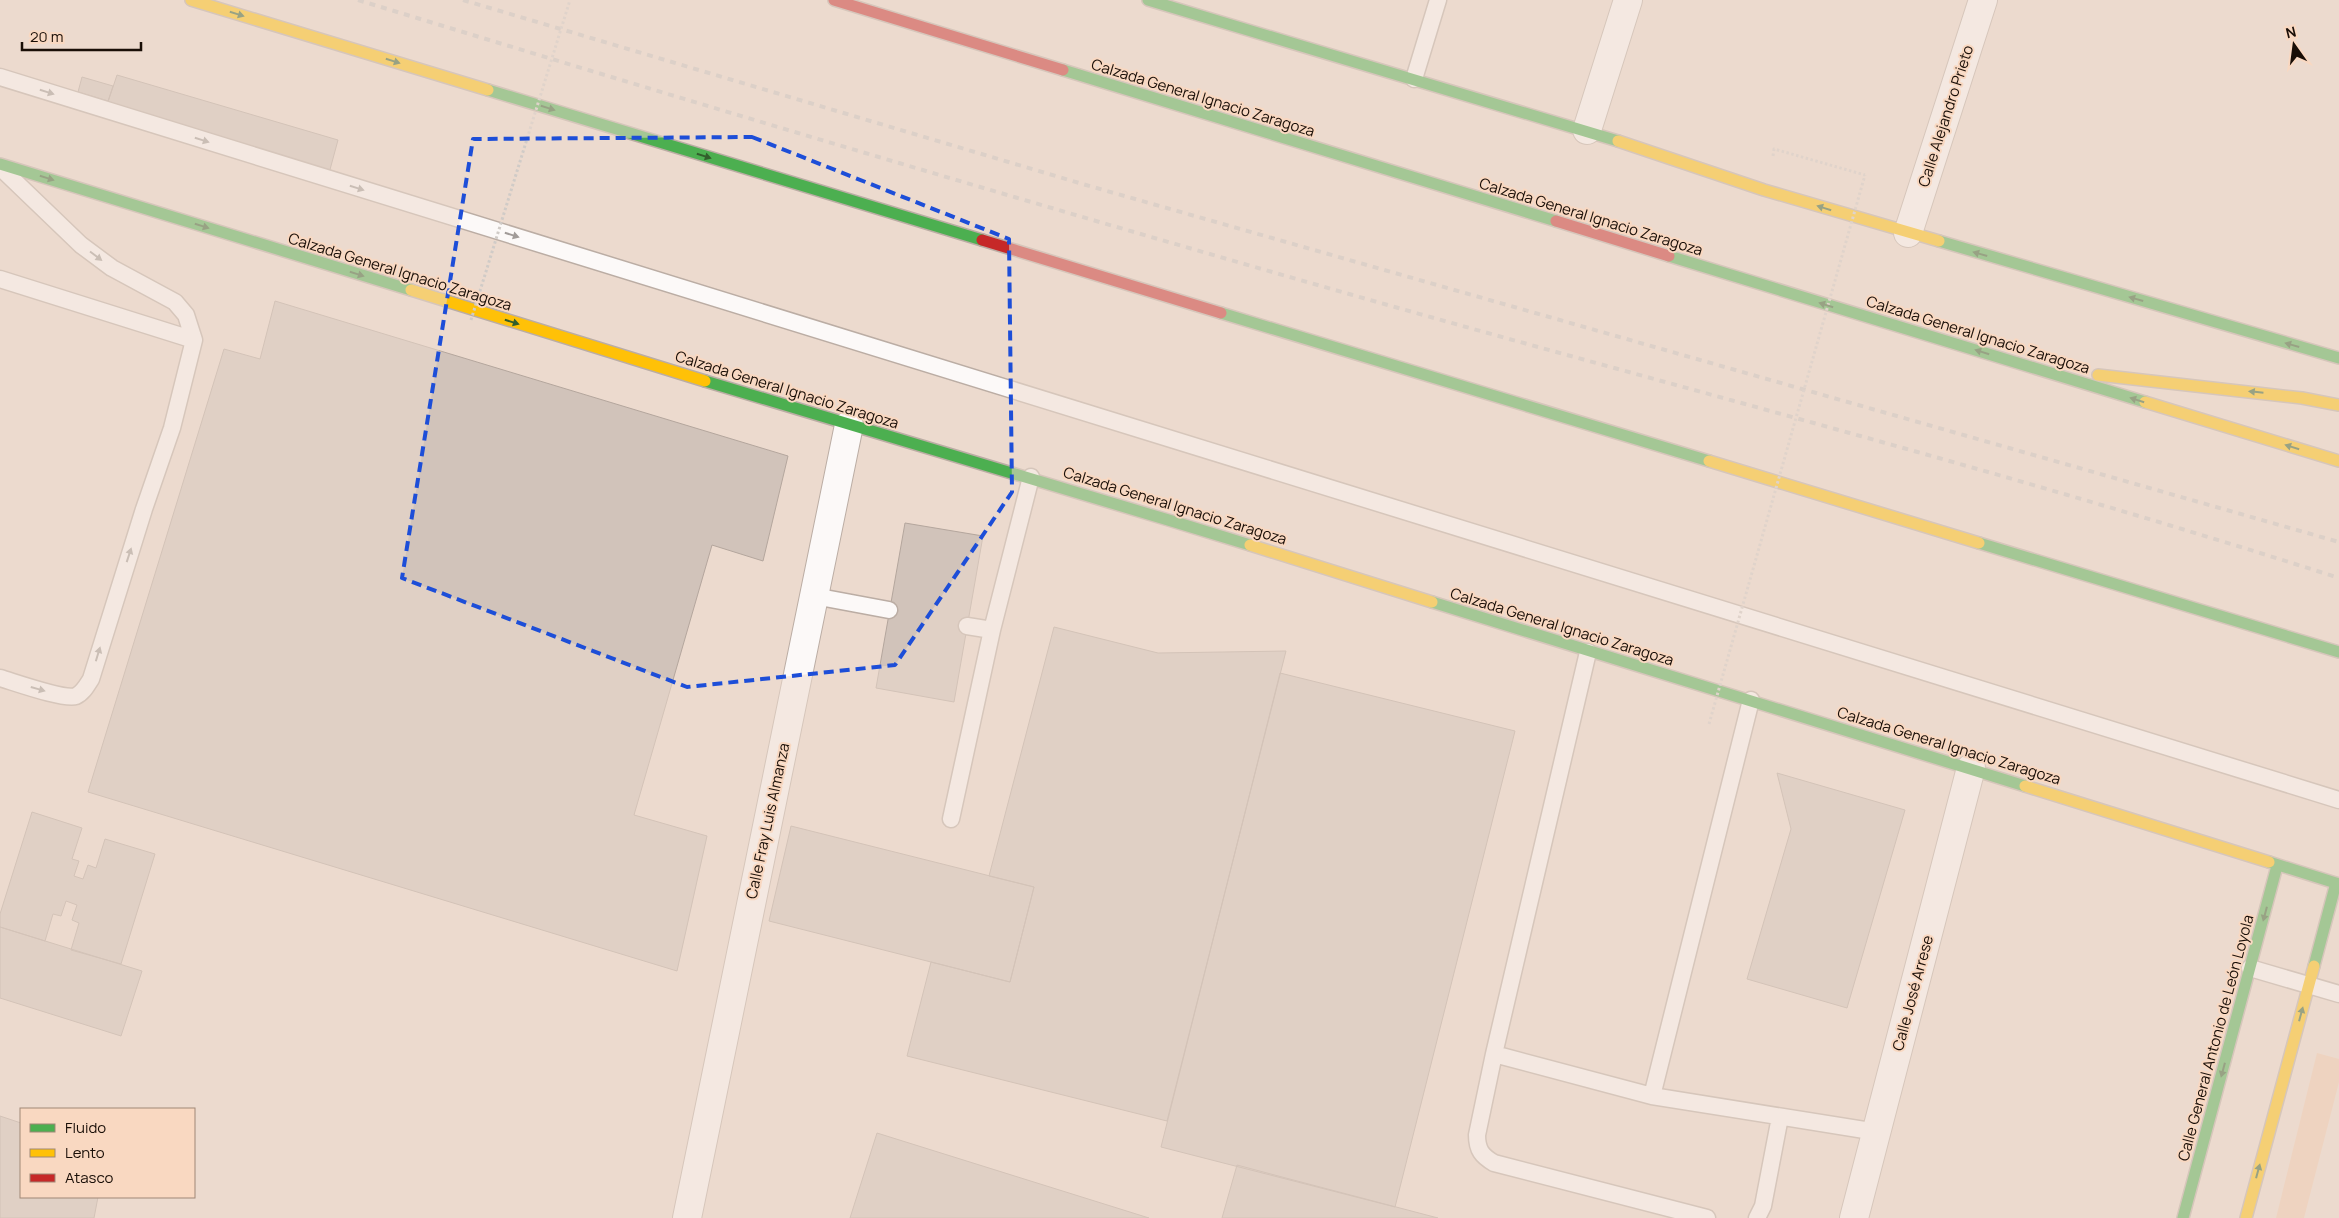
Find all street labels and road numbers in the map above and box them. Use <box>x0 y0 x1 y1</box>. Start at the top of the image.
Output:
street label: Calle Alejandro Prieto <box>1913 42 1978 189</box>
street label: Calzada General Ignacio Zaragoza <box>1089 53 1317 142</box>
street label: Calzada General Ignacio Zaragoza <box>1477 172 1705 261</box>
street label: Calzada General Ignacio Zaragoza <box>286 227 514 316</box>
street label: Calzada General Ignacio Zaragoza <box>1864 290 2092 379</box>
street label: Calzada General Ignacio Zaragoza <box>673 345 901 434</box>
street label: Calzada General Ignacio Zaragoza <box>1061 461 1289 550</box>
street label: Calzada General Ignacio Zaragoza <box>1448 582 1676 671</box>
street label: Calzada General Ignacio Zaragoza <box>1835 701 2063 790</box>
street label: Calle Fray Luis Almanza <box>741 741 794 901</box>
street label: Calle General Antonio de León Loyola <box>2172 912 2259 1163</box>
street label: Calle José Arrese <box>1887 933 1938 1053</box>

